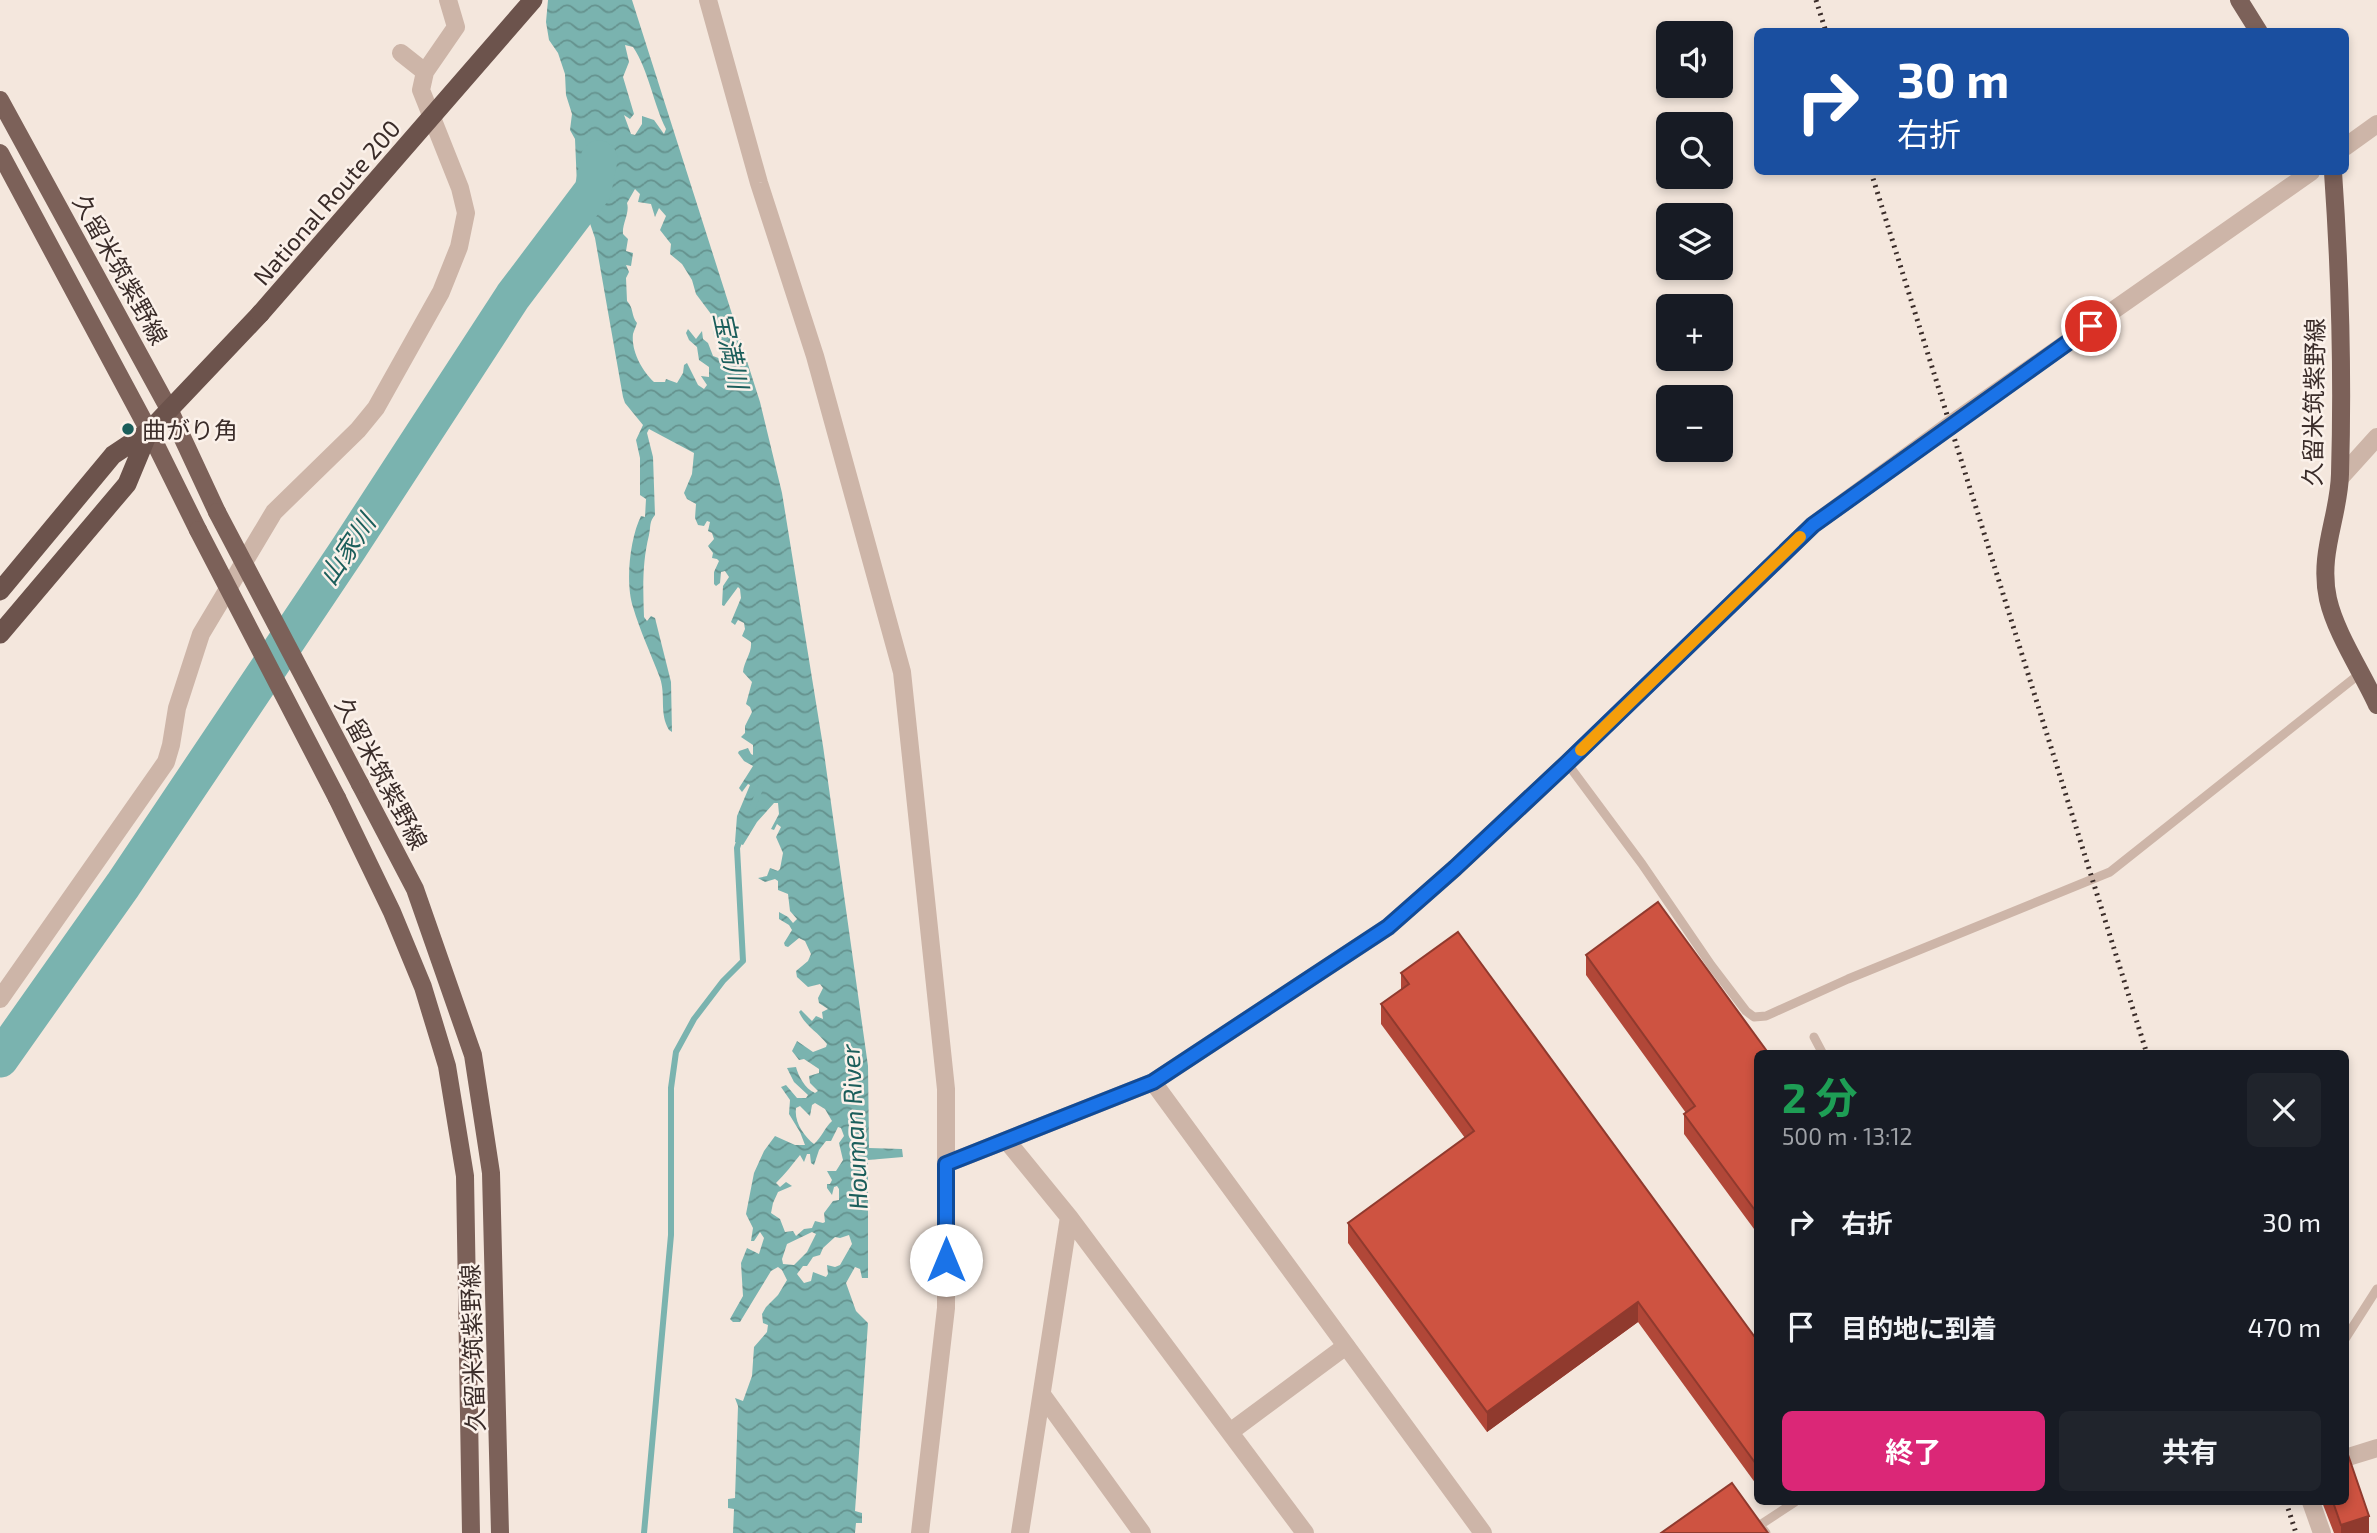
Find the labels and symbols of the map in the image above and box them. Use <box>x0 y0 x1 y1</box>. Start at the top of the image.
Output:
street label: National Route 200 <box>246 113 406 291</box>
street label: 久留米筑紫野線 <box>68 189 174 349</box>
pin <box>2061 296 2121 356</box>
water label: 宝満川 <box>709 309 756 394</box>
street label: 久留米筑紫野線 <box>2297 318 2329 486</box>
place label: 曲がり角 <box>142 415 238 444</box>
marker: 曲がり角 <box>120 421 136 437</box>
water label: 山家川 <box>311 506 382 590</box>
street label: 久留米筑紫野線 <box>330 692 434 854</box>
water label: Houman River <box>833 1043 873 1211</box>
position arrow <box>909 1223 983 1297</box>
street label: 久留米筑紫野線 <box>455 1264 489 1432</box>

